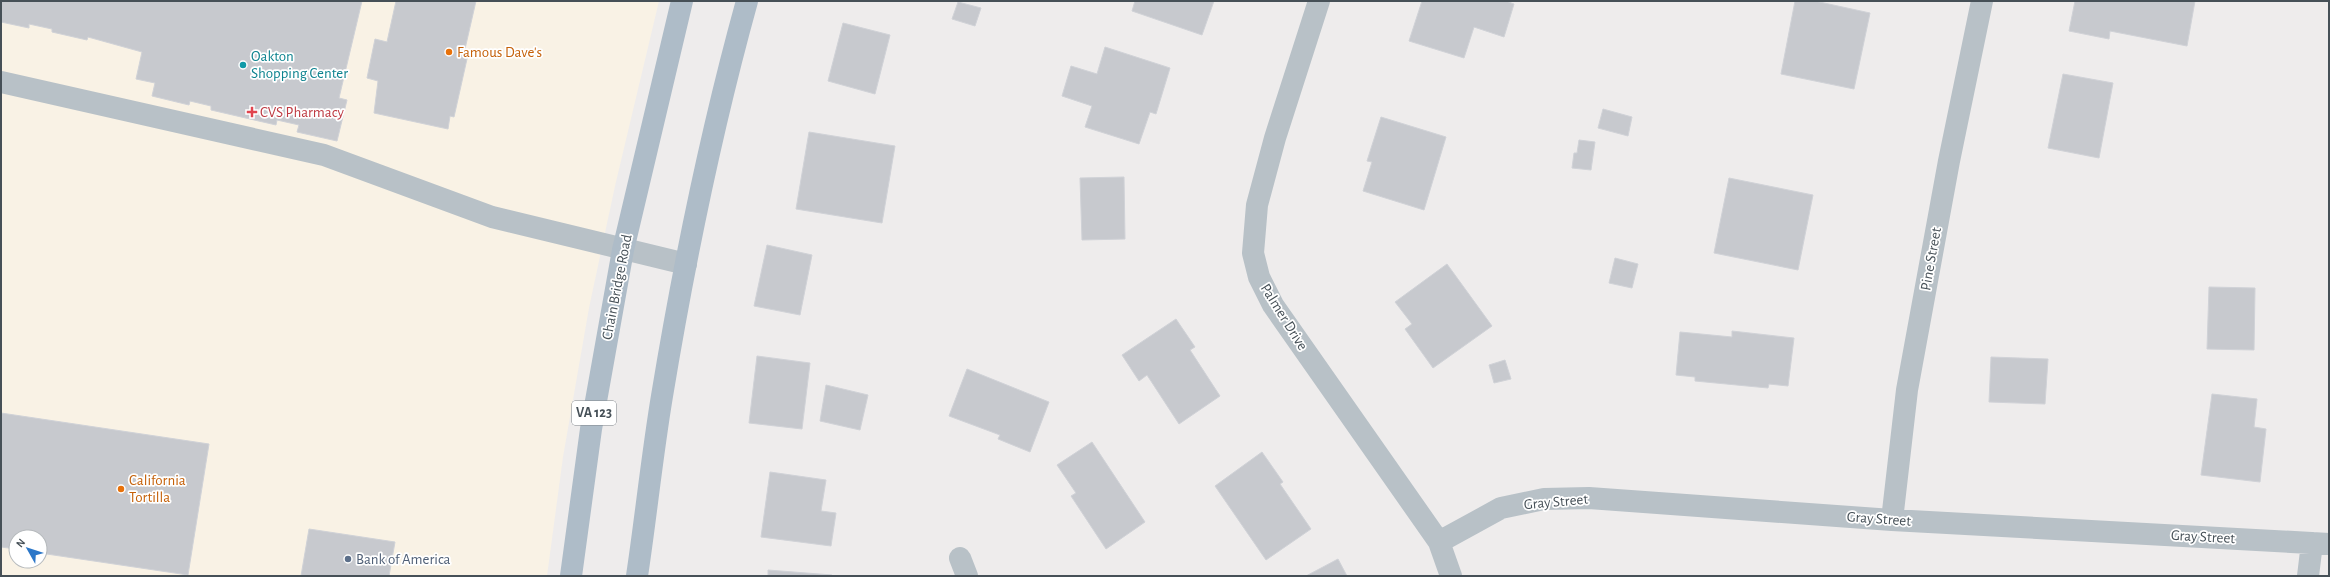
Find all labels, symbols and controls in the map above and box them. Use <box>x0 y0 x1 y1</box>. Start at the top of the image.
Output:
place label: Famous Dave's <box>457 45 542 60</box>
marker: Famous Dave's <box>444 47 454 57</box>
place label: Oakton Shopping Center <box>251 49 348 81</box>
marker: Oakton Shopping Center <box>238 60 248 70</box>
place label: CVS Pharmacy <box>260 105 345 120</box>
marker: CVS Pharmacy <box>247 107 257 117</box>
street label: Pine Street <box>1918 226 1944 292</box>
street label: Chain Bridge Road <box>599 233 635 341</box>
street label: Palmer Drive <box>1258 281 1310 353</box>
road number: VA 123 <box>572 401 616 425</box>
place label: California Tortilla <box>129 473 186 505</box>
marker: California Tortilla <box>116 484 126 494</box>
street label: Gray Street <box>1523 492 1589 512</box>
street label: Gray Street <box>1846 509 1912 529</box>
street label: Gray Street <box>2170 528 2236 546</box>
north arrow <box>8 529 48 569</box>
text: N <box>14 537 27 549</box>
place label: Bank of America <box>356 552 451 567</box>
marker: Bank of America <box>343 554 353 564</box>

